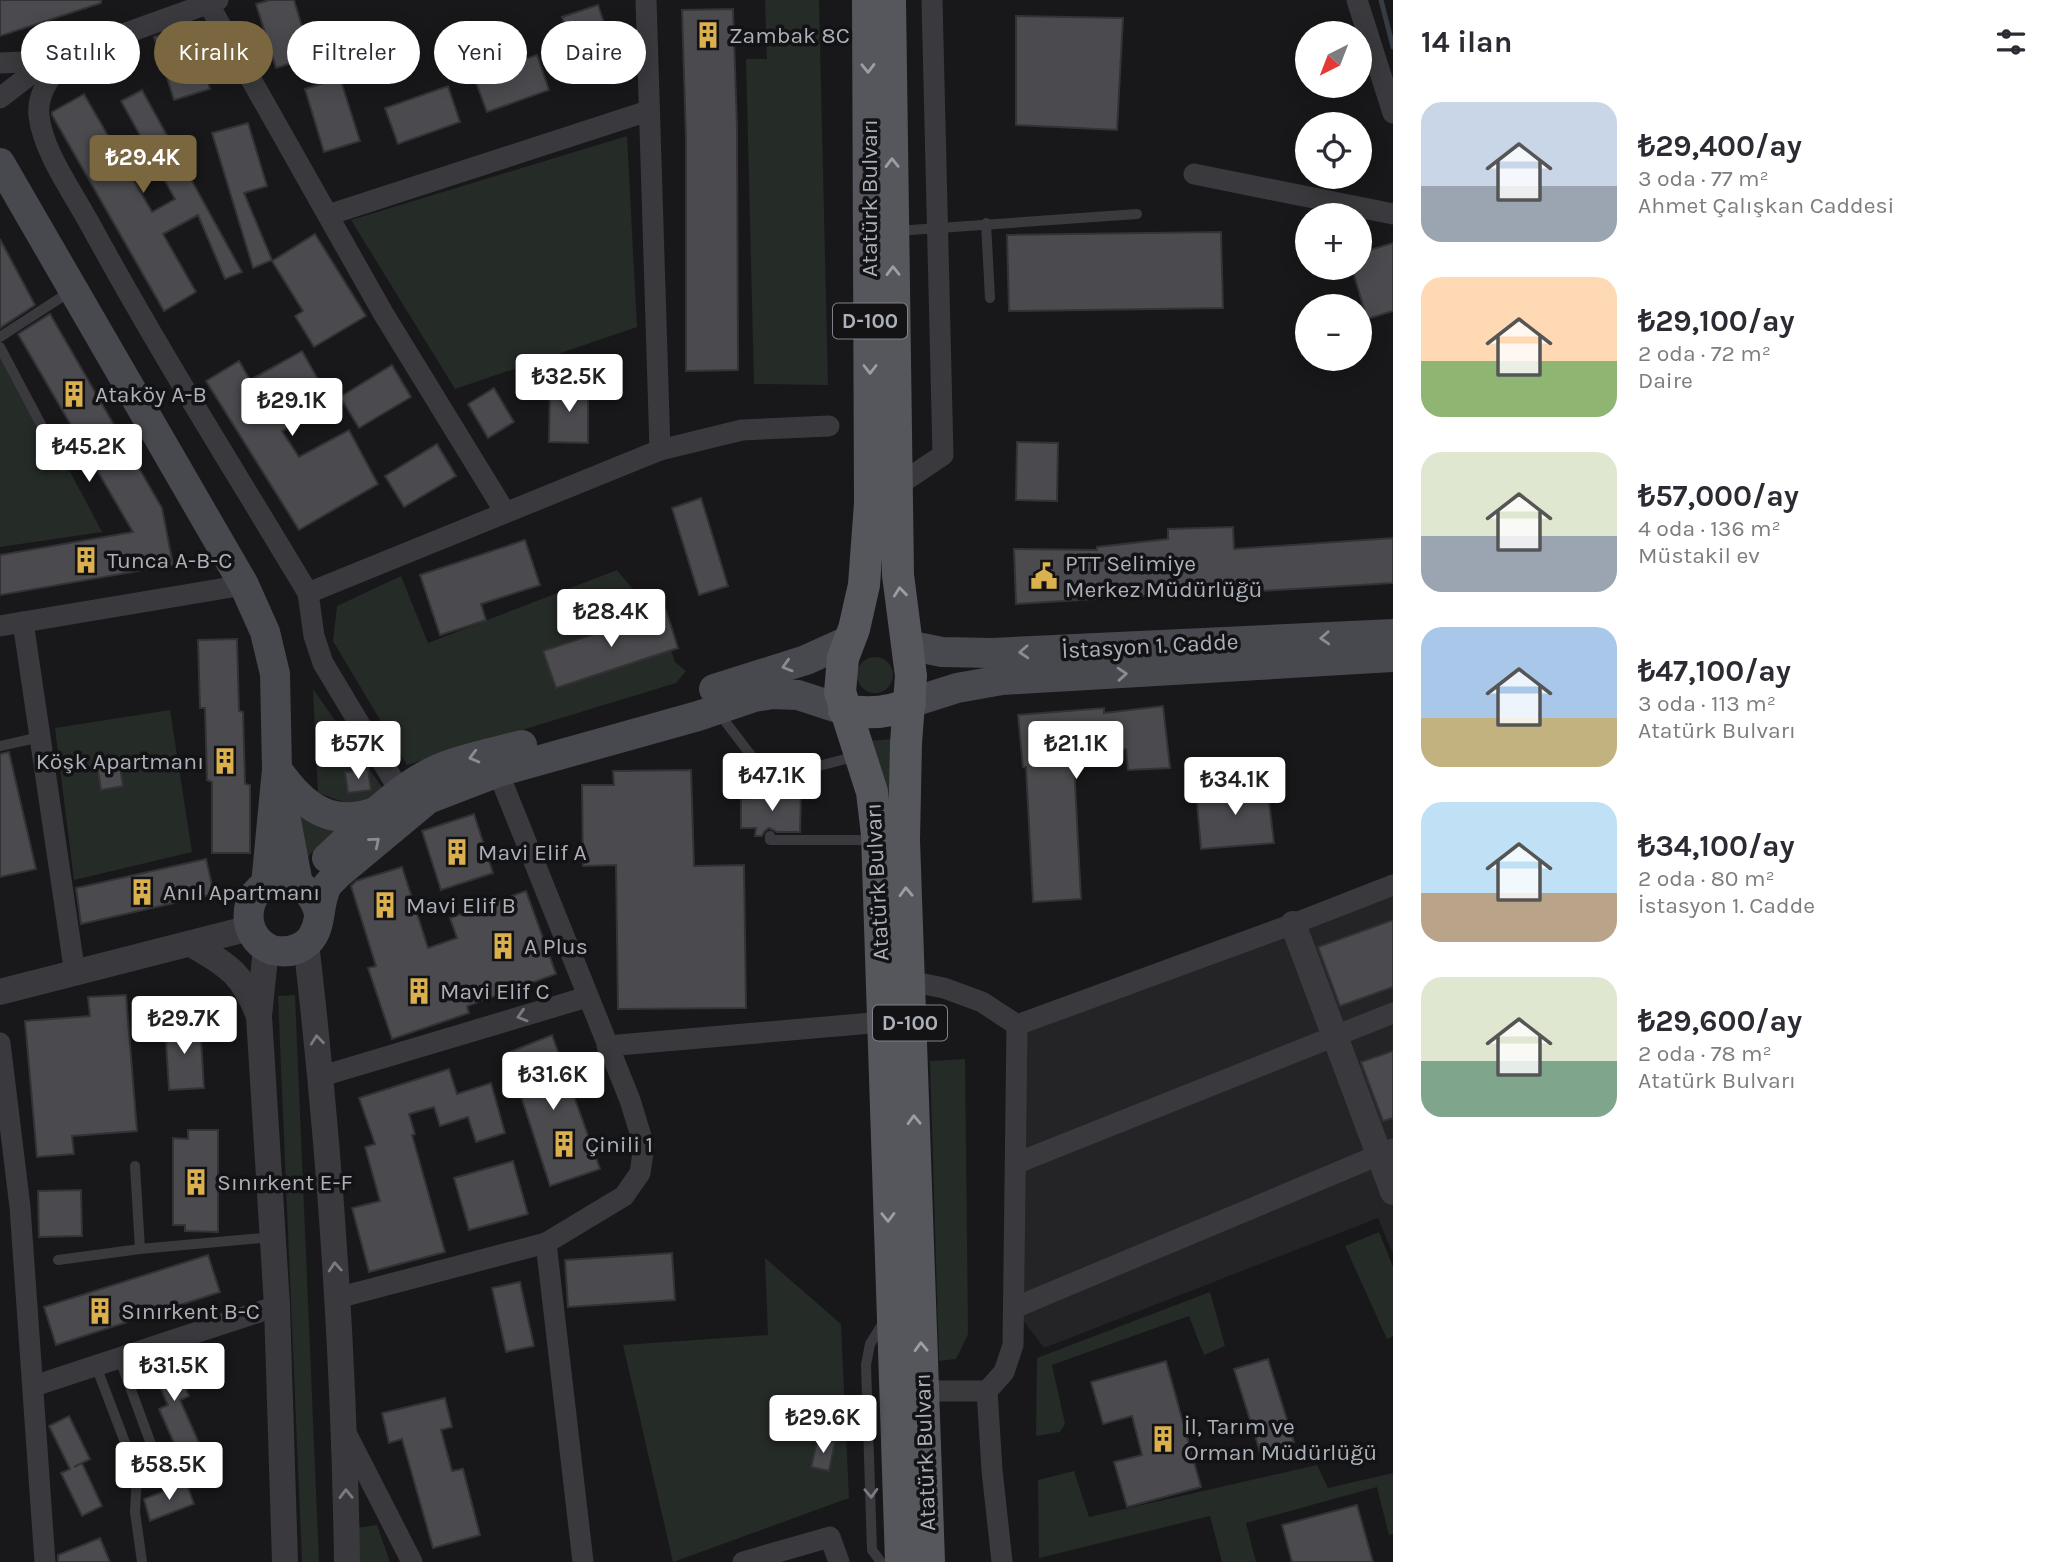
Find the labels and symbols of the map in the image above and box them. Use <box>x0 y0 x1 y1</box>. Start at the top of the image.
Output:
building icon: Zambak 8C <box>693 20 723 50</box>
north arrow <box>1295 21 1372 98</box>
place label: Zambak 8C <box>729 22 850 49</box>
one-way arrow <box>860 63 876 74</box>
street label: Atatürk Bulvarı <box>856 119 883 277</box>
pin: ₺29.4K <box>86 136 200 195</box>
one-way arrow <box>884 158 900 168</box>
one-way arrow <box>885 265 901 275</box>
road number: D-100 <box>833 304 907 338</box>
pin: ₺32.5K <box>512 354 626 414</box>
one-way arrow <box>862 364 878 375</box>
pin: ₺29.1K <box>235 378 349 438</box>
building icon: Ataköy A-B <box>59 379 89 409</box>
place label: Ataköy A-B <box>95 381 207 408</box>
pin: ₺45.2K <box>32 424 146 484</box>
building icon: Tunca A-B-C <box>71 545 101 575</box>
place label: Tunca A-B-C <box>107 547 232 574</box>
place label: PTT Selimiye Merkez Müdürlüğü <box>1065 550 1262 603</box>
public building icon: PTT Selimiye Merkez Müdürlüğü <box>1029 561 1059 591</box>
one-way arrow <box>893 586 908 597</box>
pin: ₺28.4K <box>554 590 668 649</box>
street label: İstasyon 1. Cadde <box>1061 628 1239 664</box>
one-way arrow <box>1319 630 1330 645</box>
one-way arrow <box>1018 644 1029 659</box>
one-way arrow <box>781 657 793 672</box>
one-way arrow <box>1117 667 1128 682</box>
pin: ₺57K <box>317 722 399 781</box>
pin: ₺21.1K <box>1019 722 1133 781</box>
building icon: Köşk Apartmanı <box>210 746 240 776</box>
place label: Köşk Apartmanı <box>36 748 204 775</box>
one-way arrow <box>468 749 480 764</box>
pin: ₺47.1K <box>715 754 829 813</box>
pin: ₺34.1K <box>1178 758 1292 817</box>
street label: Atatürk Bulvarı <box>859 802 895 962</box>
building icon: Mavi Elif A <box>442 837 472 867</box>
one-way arrow <box>367 838 380 851</box>
place label: Mavi Elif A <box>478 839 587 866</box>
building icon: Anıl Apartmanı <box>127 877 157 907</box>
place label: Anıl Apartmanı <box>163 879 320 906</box>
one-way arrow <box>899 886 914 897</box>
building icon: Mavi Elif B <box>370 890 400 920</box>
place label: Mavi Elif B <box>406 892 516 919</box>
building icon: A Plus <box>488 931 518 961</box>
place label: A Plus <box>524 933 588 960</box>
building icon: Mavi Elif C <box>404 976 434 1006</box>
place label: Mavi Elif C <box>440 978 550 1005</box>
pin: ₺29.7K <box>127 996 241 1056</box>
road number: D-100 <box>873 1006 947 1040</box>
one-way arrow <box>516 1008 528 1023</box>
one-way arrow <box>310 1034 325 1046</box>
pin: ₺31.6K <box>496 1052 610 1112</box>
one-way arrow <box>906 1114 921 1125</box>
building icon: Çinili 1 <box>549 1129 579 1159</box>
place label: Çinili 1 <box>585 1131 653 1158</box>
building icon: Sınırkent E-F <box>181 1167 211 1197</box>
place label: Sınırkent E-F <box>217 1169 353 1196</box>
one-way arrow <box>881 1211 896 1222</box>
one-way arrow <box>328 1261 343 1272</box>
building icon: Sınırkent B-C <box>85 1296 115 1326</box>
place label: Sınırkent B-C <box>121 1298 260 1325</box>
one-way arrow <box>914 1341 929 1352</box>
pin: ₺31.5K <box>117 1344 231 1403</box>
street label: Atatürk Bulvarı <box>909 1373 941 1531</box>
pin: ₺29.6K <box>766 1396 880 1455</box>
place label: İl, Tarım ve Orman Müdürlüğü <box>1184 1413 1377 1466</box>
building icon: İl, Tarım ve Orman Müdürlüğü <box>1148 1424 1178 1454</box>
pin: ₺58.5K <box>112 1442 226 1502</box>
one-way arrow <box>338 1488 354 1499</box>
one-way arrow <box>863 1488 879 1498</box>

